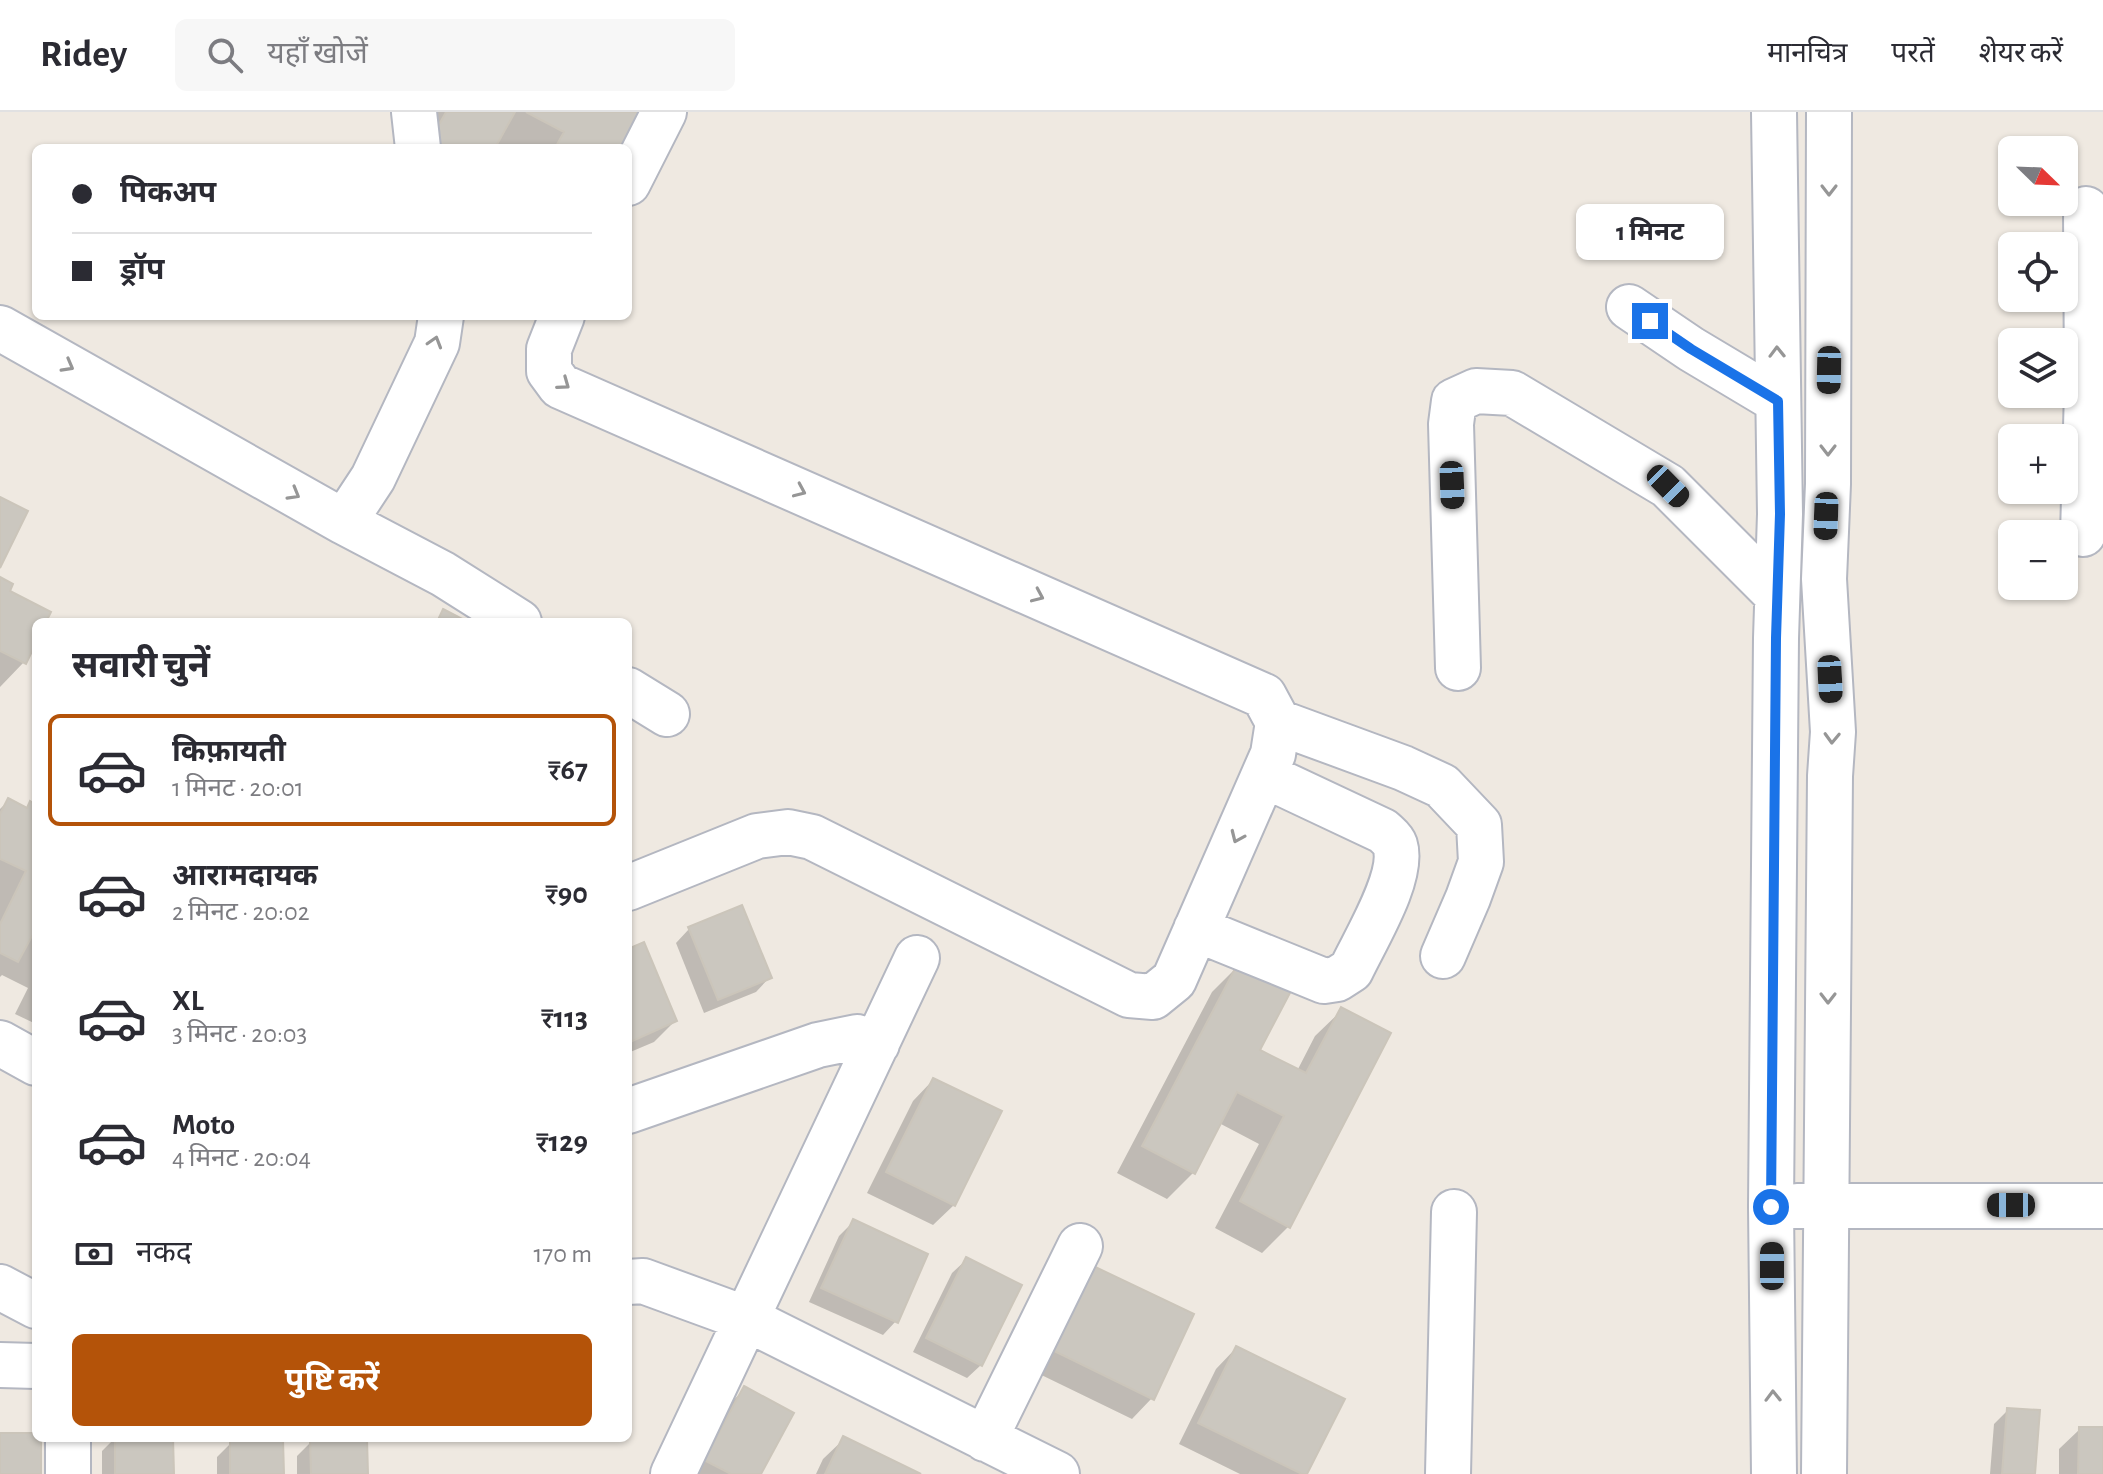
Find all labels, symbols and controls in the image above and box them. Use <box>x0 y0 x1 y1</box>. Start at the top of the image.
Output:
search box <box>175 19 735 91</box>
icon: search <box>203 33 247 77</box>
text: Ridey <box>40 36 127 74</box>
text: यहाँ खोजें <box>267 39 368 69</box>
text: मानचित्र <box>1767 40 1847 68</box>
text: परतें <box>1891 40 1935 68</box>
text: शेयर करें <box>1979 40 2063 68</box>
north arrow <box>1998 136 2078 216</box>
map controls <box>1998 136 2078 600</box>
text: पिकअप <box>120 178 216 208</box>
one-way arrow <box>1820 184 1838 197</box>
callout: 1 मिनट <box>1576 205 1724 261</box>
text: 1 मिनट <box>1616 219 1684 245</box>
button: locate <box>1998 232 2078 312</box>
text: ड्रॉप <box>120 255 164 285</box>
route end <box>1632 303 1668 339</box>
button: layers <box>1998 328 2078 408</box>
one-way arrow <box>426 336 442 349</box>
one-way arrow <box>1768 345 1786 358</box>
car <box>1817 346 1841 394</box>
one-way arrow <box>59 356 74 372</box>
one-way arrow <box>555 374 570 389</box>
button: + <box>1998 424 2078 504</box>
one-way arrow <box>1819 444 1837 457</box>
car <box>1439 461 1465 509</box>
car <box>1643 461 1693 511</box>
one-way arrow <box>792 482 806 498</box>
one-way arrow <box>285 484 300 500</box>
car <box>1813 492 1839 540</box>
button: − <box>1998 520 2078 600</box>
one-way arrow <box>1029 587 1044 603</box>
text: सवारी चुनें <box>72 648 210 684</box>
car <box>1817 654 1843 704</box>
one-way arrow <box>1823 732 1841 745</box>
icon: car <box>76 734 148 806</box>
text: किफ़ायती <box>172 737 286 767</box>
text: ₹67 <box>548 755 588 785</box>
text: 1 मिनट · 20:01 <box>172 775 304 801</box>
one-way arrow <box>1231 829 1247 843</box>
icon: car <box>76 858 148 930</box>
text: आरामदायक <box>172 861 318 891</box>
text: ₹90 <box>545 879 588 909</box>
text: 2 मिनट · 20:02 <box>172 899 310 925</box>
icon: car <box>76 982 148 1054</box>
text: XL <box>172 986 204 1016</box>
one-way arrow <box>1819 992 1837 1005</box>
text: ₹113 <box>541 1003 588 1033</box>
text: 3 मिनट · 20:03 <box>172 1021 307 1047</box>
icon: car <box>76 1106 148 1178</box>
text: Moto <box>172 1110 235 1140</box>
text: ₹129 <box>536 1127 588 1157</box>
text: 4 मिनट · 20:04 <box>172 1145 311 1171</box>
route start <box>1753 1189 1789 1225</box>
car <box>1987 1193 2035 1217</box>
icon: cash <box>72 1232 116 1276</box>
text: नकद <box>136 1238 192 1268</box>
text: 170 m <box>533 1241 592 1267</box>
car <box>1760 1242 1784 1290</box>
button: पुष्टि करें <box>72 1334 592 1426</box>
one-way arrow <box>1765 1389 1782 1402</box>

